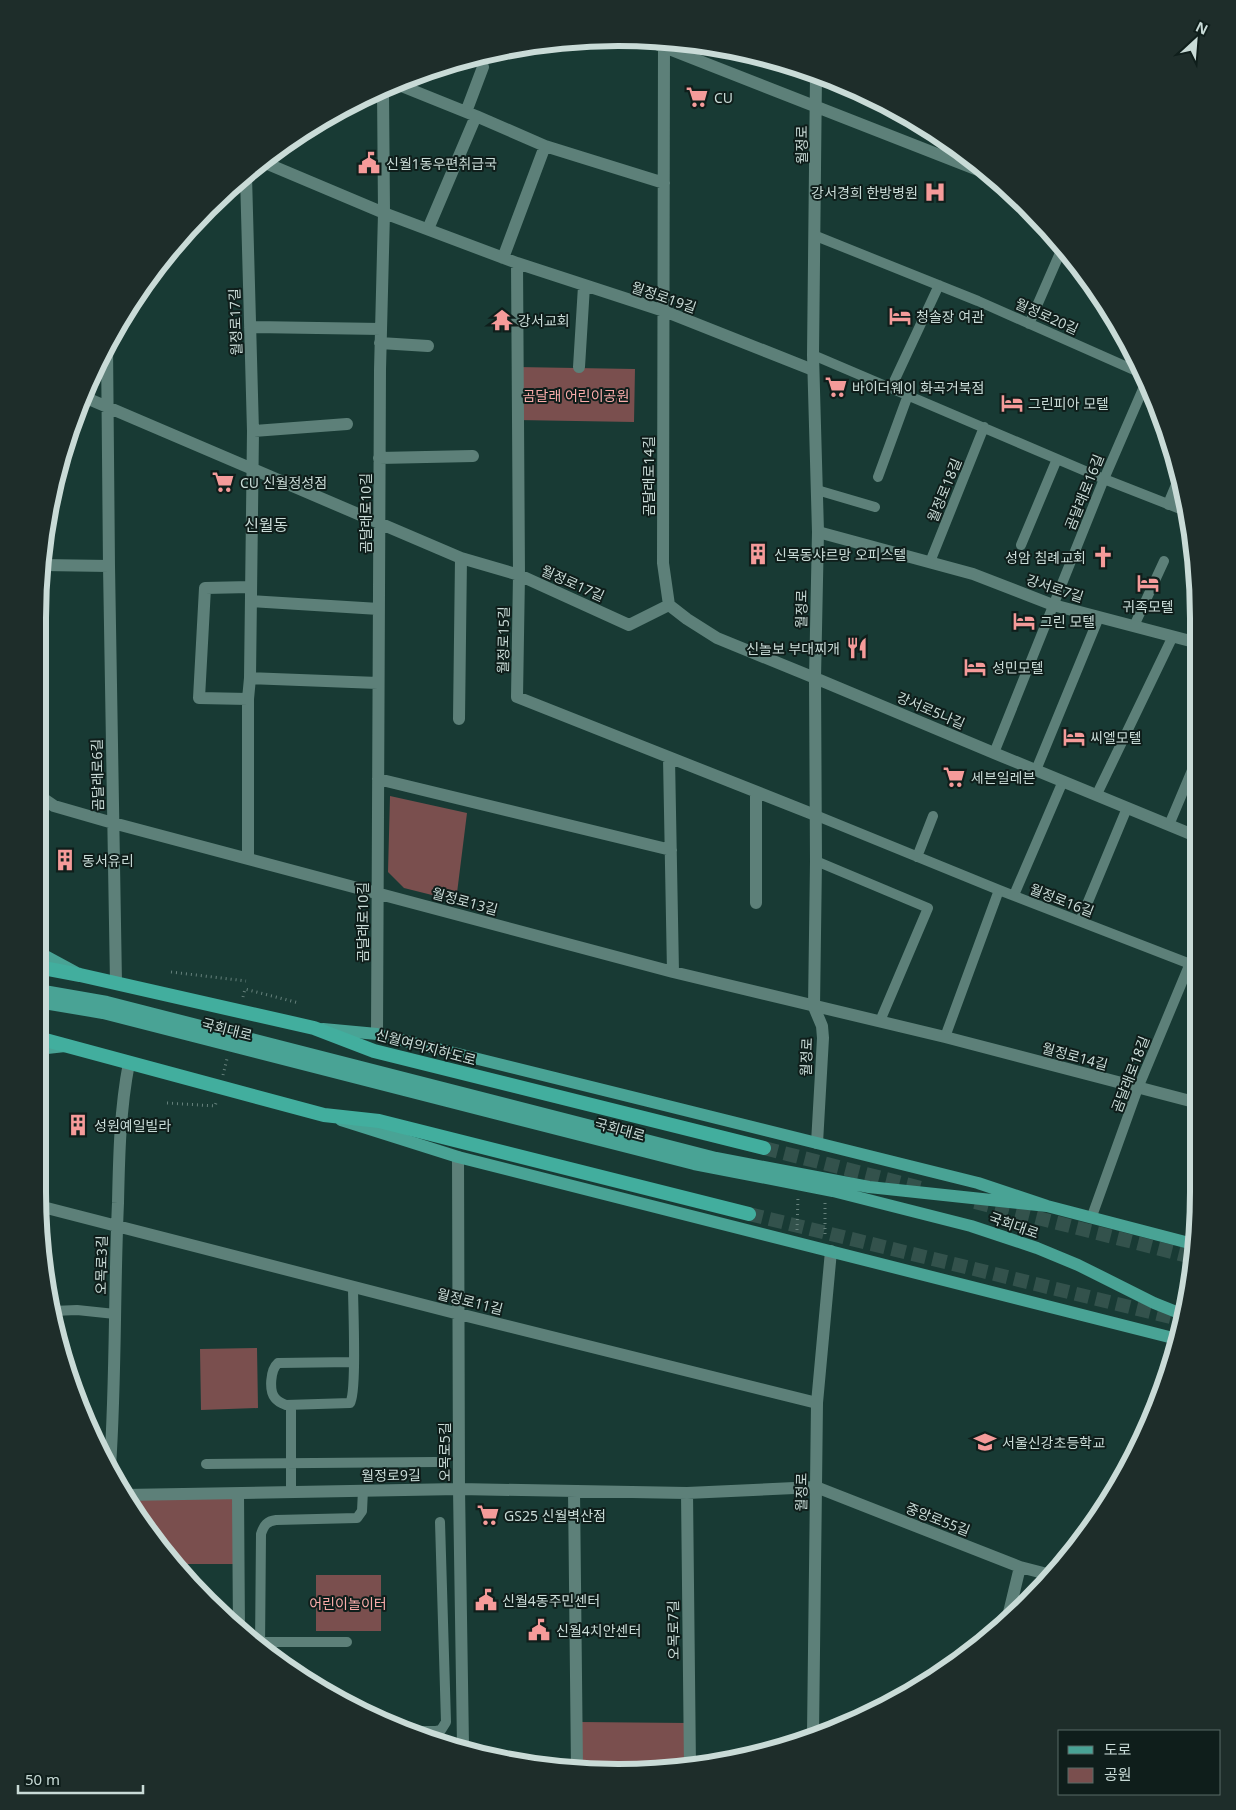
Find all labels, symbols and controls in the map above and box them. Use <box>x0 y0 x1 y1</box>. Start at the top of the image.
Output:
north arrow <box>1171 15 1221 65</box>
text: N <box>1193 17 1211 39</box>
supermarket icon: CU <box>684 84 710 110</box>
place label: CU <box>714 88 733 107</box>
street label: 월정로 <box>792 126 811 164</box>
public building icon: 신월1동우편취급국 <box>356 150 382 176</box>
place label: 신월1동우편취급국 <box>386 154 497 173</box>
hospital icon: 강서경희 한방병원 <box>922 179 948 205</box>
place label: 강서경희 한방병원 <box>811 183 918 202</box>
street label: 월정로19길 <box>629 277 699 317</box>
street label: 월정로17길 <box>224 288 246 356</box>
street label: 월정로20길 <box>1012 294 1082 338</box>
hotel icon: 청솔장 여관 <box>887 303 913 329</box>
temple icon: 강서교회 <box>489 307 515 333</box>
place label: 청솔장 여관 <box>916 307 984 326</box>
place label: 강서교회 <box>518 311 570 330</box>
supermarket icon: 바이더웨이 화곡거북점 <box>823 374 849 400</box>
place label: 바이더웨이 화곡거북점 <box>852 378 984 397</box>
park label: 곰달래 어린이공원 <box>523 386 629 405</box>
hotel icon: 그린피아 모텔 <box>999 390 1025 416</box>
place label: 그린피아 모텔 <box>1028 394 1109 413</box>
street label: 곰달래로14길 <box>639 436 658 516</box>
street label: 곰달래로16길 <box>1060 451 1108 533</box>
street label: 월정로18길 <box>923 455 965 525</box>
supermarket icon: CU 신월정성점 <box>210 469 236 495</box>
place label: CU 신월정성점 <box>240 473 327 492</box>
street label: 곰달래로10길 <box>356 473 375 553</box>
district label: 신월동 <box>244 514 288 536</box>
building icon: 신목동샤르망 오피스텔 <box>745 541 771 567</box>
church icon: 성암 침례교회 <box>1090 544 1116 570</box>
place label: 신목동샤르망 오피스텔 <box>774 545 906 564</box>
place label: 성암 침례교회 <box>1005 548 1086 567</box>
street label: 월정로17길 <box>538 561 608 605</box>
street label: 강서로7길 <box>1024 570 1086 606</box>
hotel icon: 귀족모텔 <box>1135 570 1161 596</box>
street label: 월정로 <box>791 589 811 628</box>
place label: 귀족모텔 <box>1122 597 1174 616</box>
street label: 월정로15길 <box>493 606 513 674</box>
hotel icon: 그린 모텔 <box>1011 608 1037 634</box>
place label: 그린 모텔 <box>1040 612 1095 631</box>
restaurant icon: 신놀보 부대찌개 <box>844 635 870 661</box>
place label: 신놀보 부대찌개 <box>746 639 840 658</box>
hotel icon: 성민모텔 <box>962 654 988 680</box>
place label: 성민모텔 <box>992 658 1044 677</box>
street label: 강서로5나길 <box>894 687 968 733</box>
hotel icon: 씨엘모텔 <box>1061 724 1087 750</box>
place label: 씨엘모텔 <box>1090 728 1142 747</box>
street label: 곰달래로6길 <box>87 739 107 811</box>
supermarket icon: 세븐일레븐 <box>941 764 967 790</box>
place label: 세븐일레븐 <box>971 768 1036 787</box>
building icon: 동서유리 <box>52 847 78 873</box>
place label: 동서유리 <box>82 851 134 870</box>
street label: 월정로16길 <box>1027 879 1097 921</box>
street label: 곰달래로10길 <box>353 882 372 962</box>
street label: 월정로13길 <box>430 883 500 919</box>
street label: 국회대로 <box>200 1014 254 1044</box>
street label: 신월여의지하도로 <box>374 1024 478 1070</box>
street label: 곰달래로18길 <box>1107 1033 1153 1115</box>
street label: 월정로 <box>796 1037 816 1077</box>
street label: 월정로14길 <box>1040 1038 1110 1074</box>
building icon: 성원예일빌라 <box>65 1112 91 1138</box>
street label: 국회대로 <box>593 1113 647 1145</box>
place label: 성원예일빌라 <box>94 1116 171 1135</box>
street label: 국회대로 <box>987 1208 1042 1242</box>
street label: 오목로3길 <box>91 1235 111 1295</box>
street label: 월정로11길 <box>435 1284 505 1318</box>
street label: 오목로5길 <box>435 1422 454 1482</box>
school or university icon: 서울신강초등학교 <box>972 1429 998 1455</box>
place label: 서울신강초등학교 <box>1002 1433 1105 1452</box>
street label: 월정로9길 <box>361 1465 421 1485</box>
street label: 월정로 <box>791 1472 811 1511</box>
street label: 중앙로55길 <box>903 1498 973 1540</box>
supermarket icon: GS25 신월벽산점 <box>475 1502 501 1528</box>
place label: GS25 신월벽산점 <box>504 1506 606 1525</box>
public building icon: 신월4동주민센터 <box>473 1587 499 1613</box>
place label: 신월4동주민센터 <box>502 1591 600 1610</box>
park label: 어린이놀이터 <box>309 1594 387 1613</box>
street label: 오목로7길 <box>663 1600 683 1660</box>
public building icon: 신월4치안센터 <box>526 1617 552 1643</box>
place label: 신월4치안센터 <box>556 1621 641 1640</box>
legend <box>1058 1730 1221 1795</box>
text: 도로 <box>1104 1739 1132 1759</box>
scale bar <box>18 1762 142 1794</box>
text: 공원 <box>1104 1764 1132 1784</box>
text: 50 m <box>25 1769 60 1789</box>

